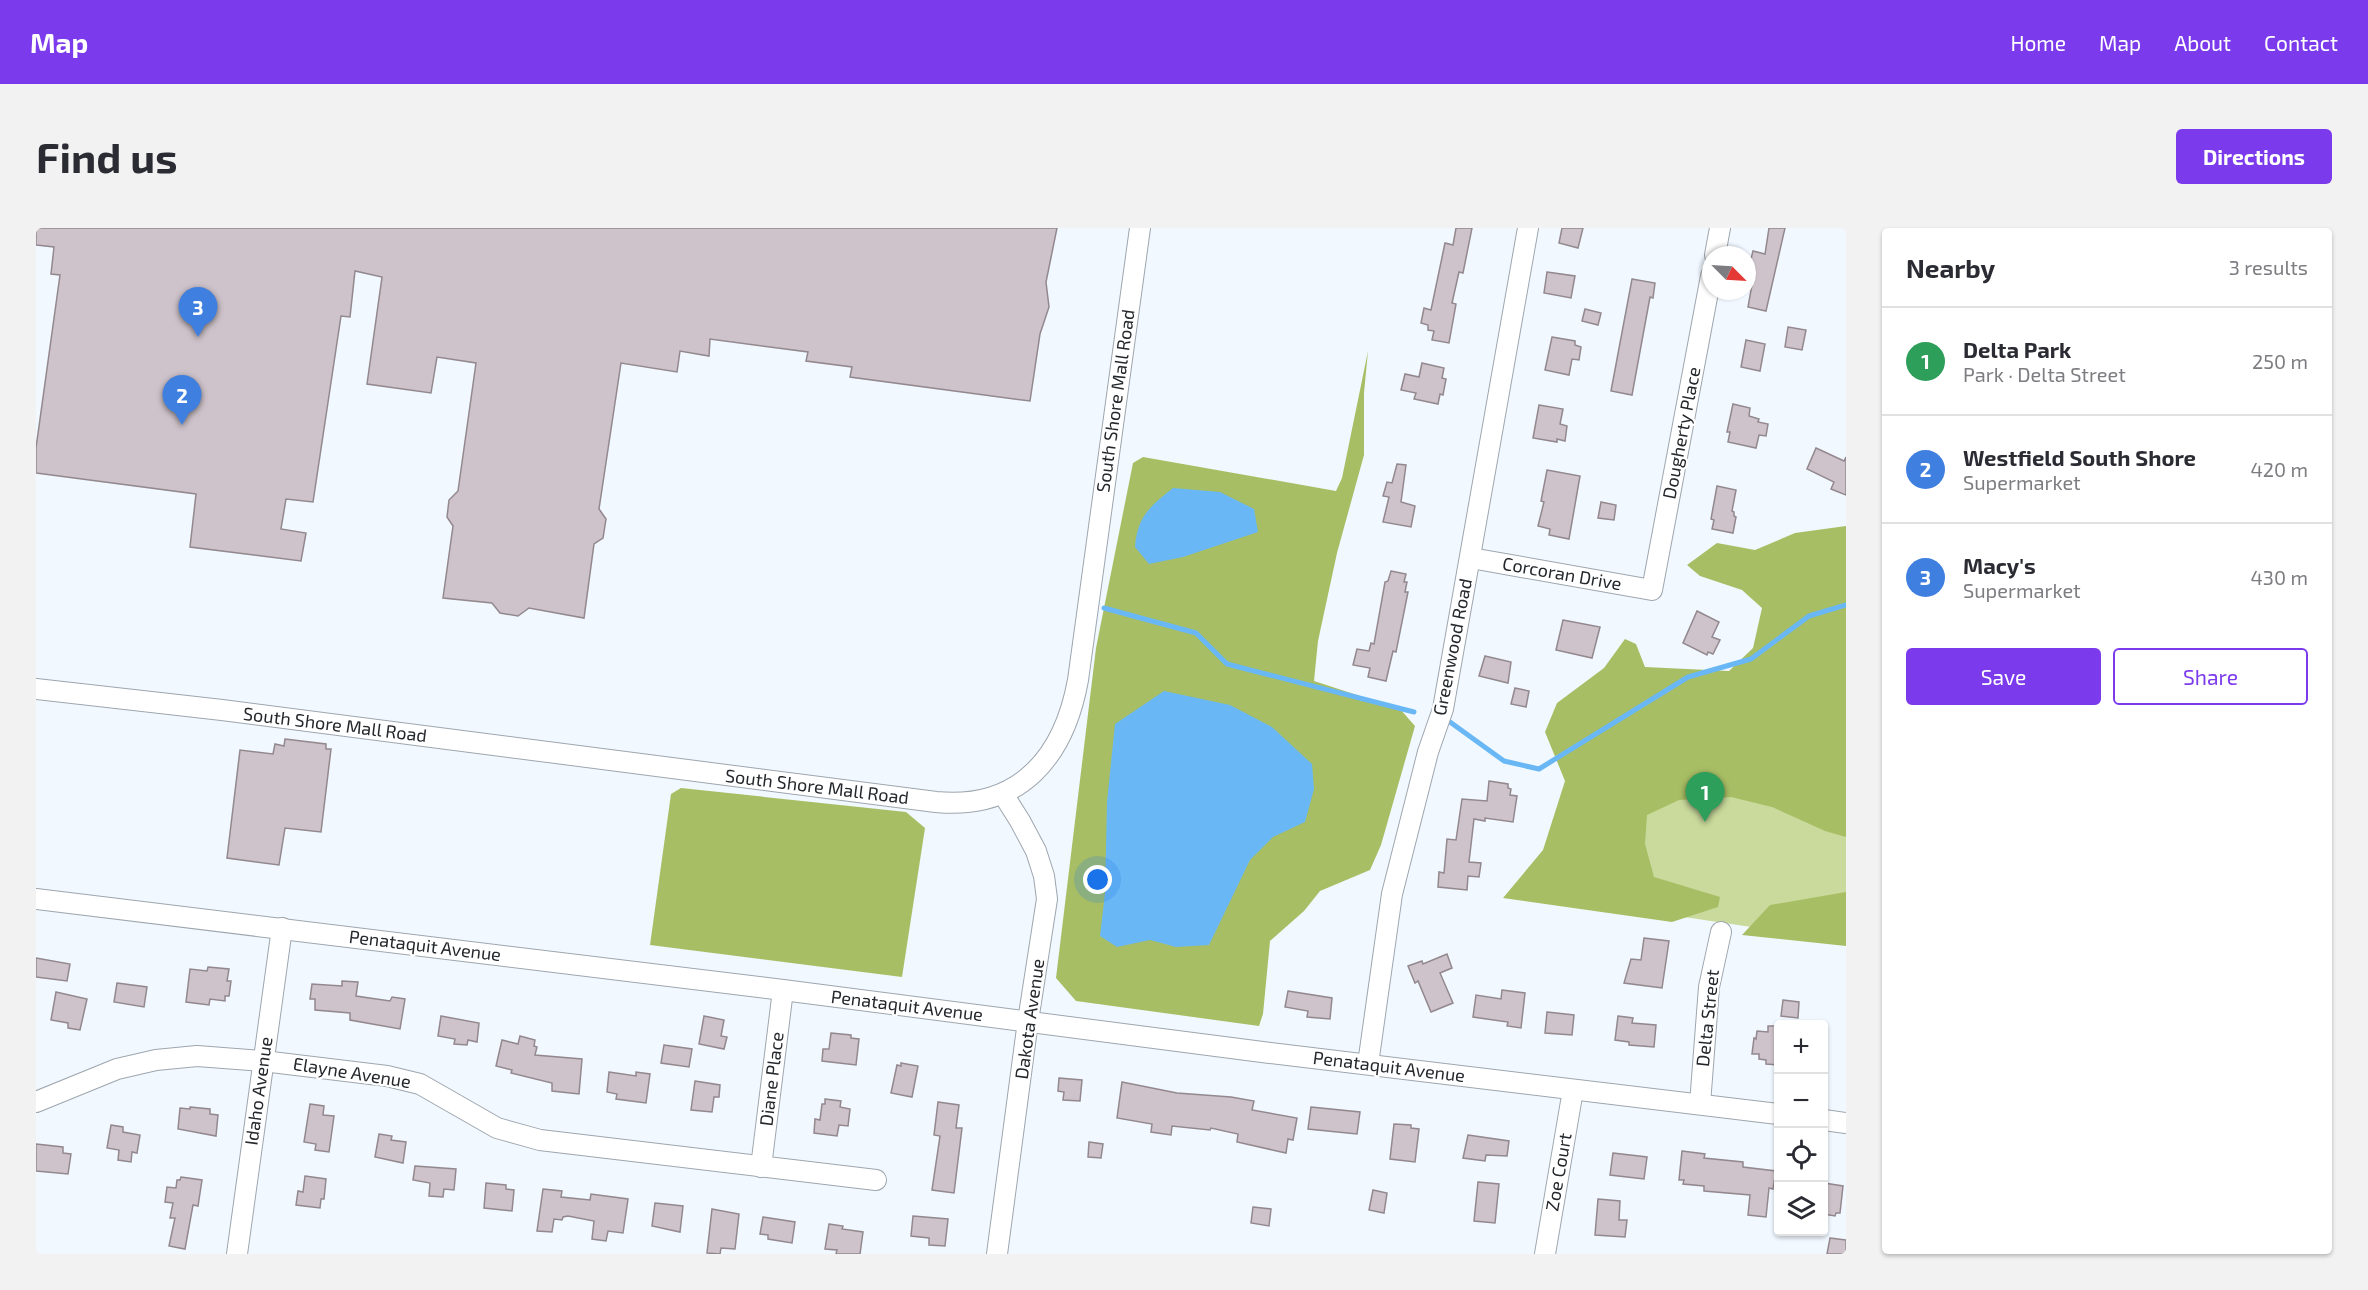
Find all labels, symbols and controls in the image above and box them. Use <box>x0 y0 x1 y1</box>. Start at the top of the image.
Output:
text: Map <box>30 25 88 59</box>
text: Home <box>2010 30 2066 55</box>
text: Map <box>2099 30 2141 55</box>
text: About <box>2174 30 2231 55</box>
text: Contact <box>2264 30 2338 55</box>
button: Directions <box>2176 129 2332 184</box>
text: Find us <box>36 131 178 181</box>
north arrow <box>1702 246 1756 300</box>
text: Nearby <box>1906 252 1995 283</box>
text: 3 results <box>2229 255 2308 279</box>
pin: 3 <box>178 288 218 337</box>
street label: South Shore Mall Road <box>1091 308 1139 494</box>
text: Delta Park <box>1963 336 2071 362</box>
text: 1 <box>1921 349 1930 373</box>
text: 250 m <box>2252 349 2308 373</box>
text: Park · Delta Street <box>1963 362 2126 386</box>
street label: Dougherty Place <box>1657 365 1705 501</box>
pin: 2 <box>162 376 202 425</box>
text: Westfield South Shore <box>1963 444 2196 470</box>
text: 2 <box>1920 457 1931 481</box>
text: 420 m <box>2250 457 2308 481</box>
text: Supermarket <box>1963 470 2081 494</box>
street label: Corcoran Drive <box>1501 552 1623 594</box>
text: Macy's <box>1963 552 2036 578</box>
text: 3 <box>1920 565 1931 589</box>
text: 430 m <box>2251 565 2308 589</box>
street label: Greenwood Road <box>1428 576 1476 717</box>
text: Supermarket <box>1963 578 2081 602</box>
button: Save <box>1906 648 2101 705</box>
button: Share <box>2113 648 2308 705</box>
street label: South Shore Mall Road <box>242 702 428 746</box>
street label: South Shore Mall Road <box>724 764 910 808</box>
pin: 1 <box>1686 772 1724 822</box>
your location <box>1083 865 1112 894</box>
street label: Penataquit Avenue <box>348 925 502 965</box>
street label: Dakota Avenue <box>1010 957 1048 1081</box>
street label: Delta Street <box>1691 968 1723 1068</box>
street label: Penataquit Avenue <box>830 985 984 1025</box>
map controls <box>1774 1020 1828 1236</box>
button: + <box>1774 1020 1828 1074</box>
street label: Diane Place <box>754 1031 788 1127</box>
street label: Idaho Avenue <box>239 1035 277 1147</box>
street label: Penataquit Avenue <box>1312 1046 1466 1086</box>
street label: Elayne Avenue <box>292 1052 413 1092</box>
button: − <box>1774 1074 1828 1128</box>
button: locate <box>1774 1128 1828 1182</box>
street label: Zoe Court <box>1540 1131 1576 1213</box>
button: layers <box>1774 1182 1828 1236</box>

